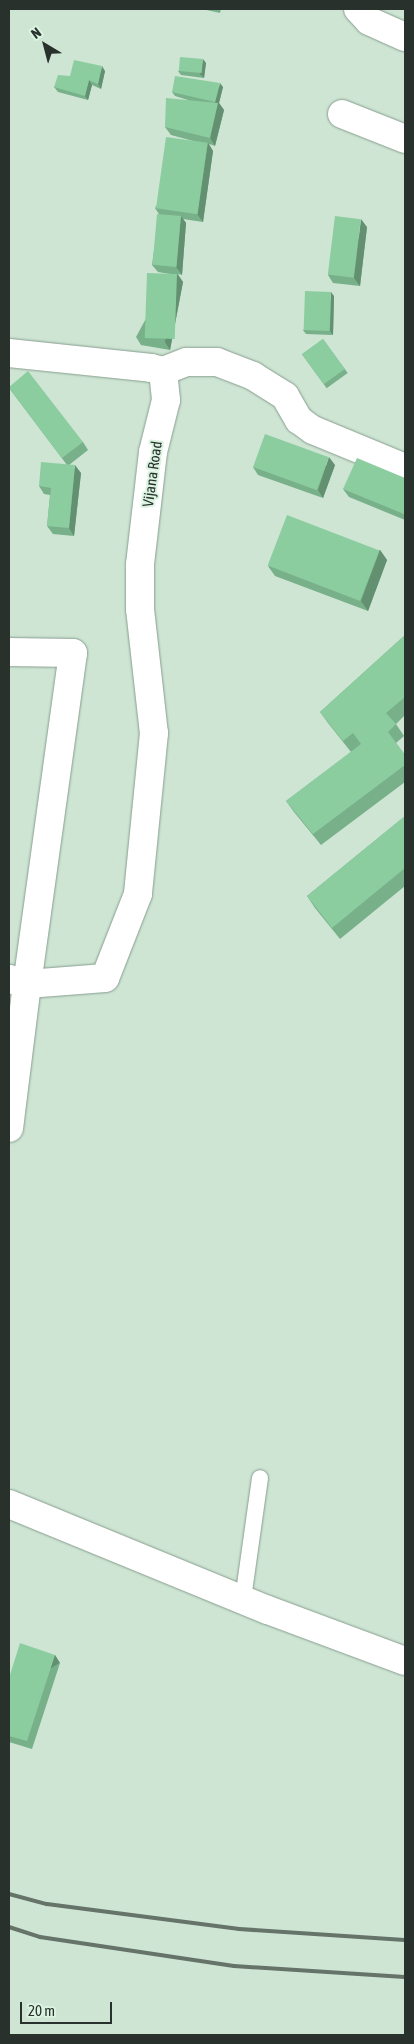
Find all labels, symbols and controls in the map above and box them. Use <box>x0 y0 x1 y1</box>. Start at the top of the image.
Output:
north arrow <box>20 20 70 70</box>
text: N <box>28 24 44 42</box>
street label: Vijana Road <box>138 440 166 508</box>
scale bar <box>22 1992 115 2024</box>
text: 20 m <box>28 2002 55 2019</box>

